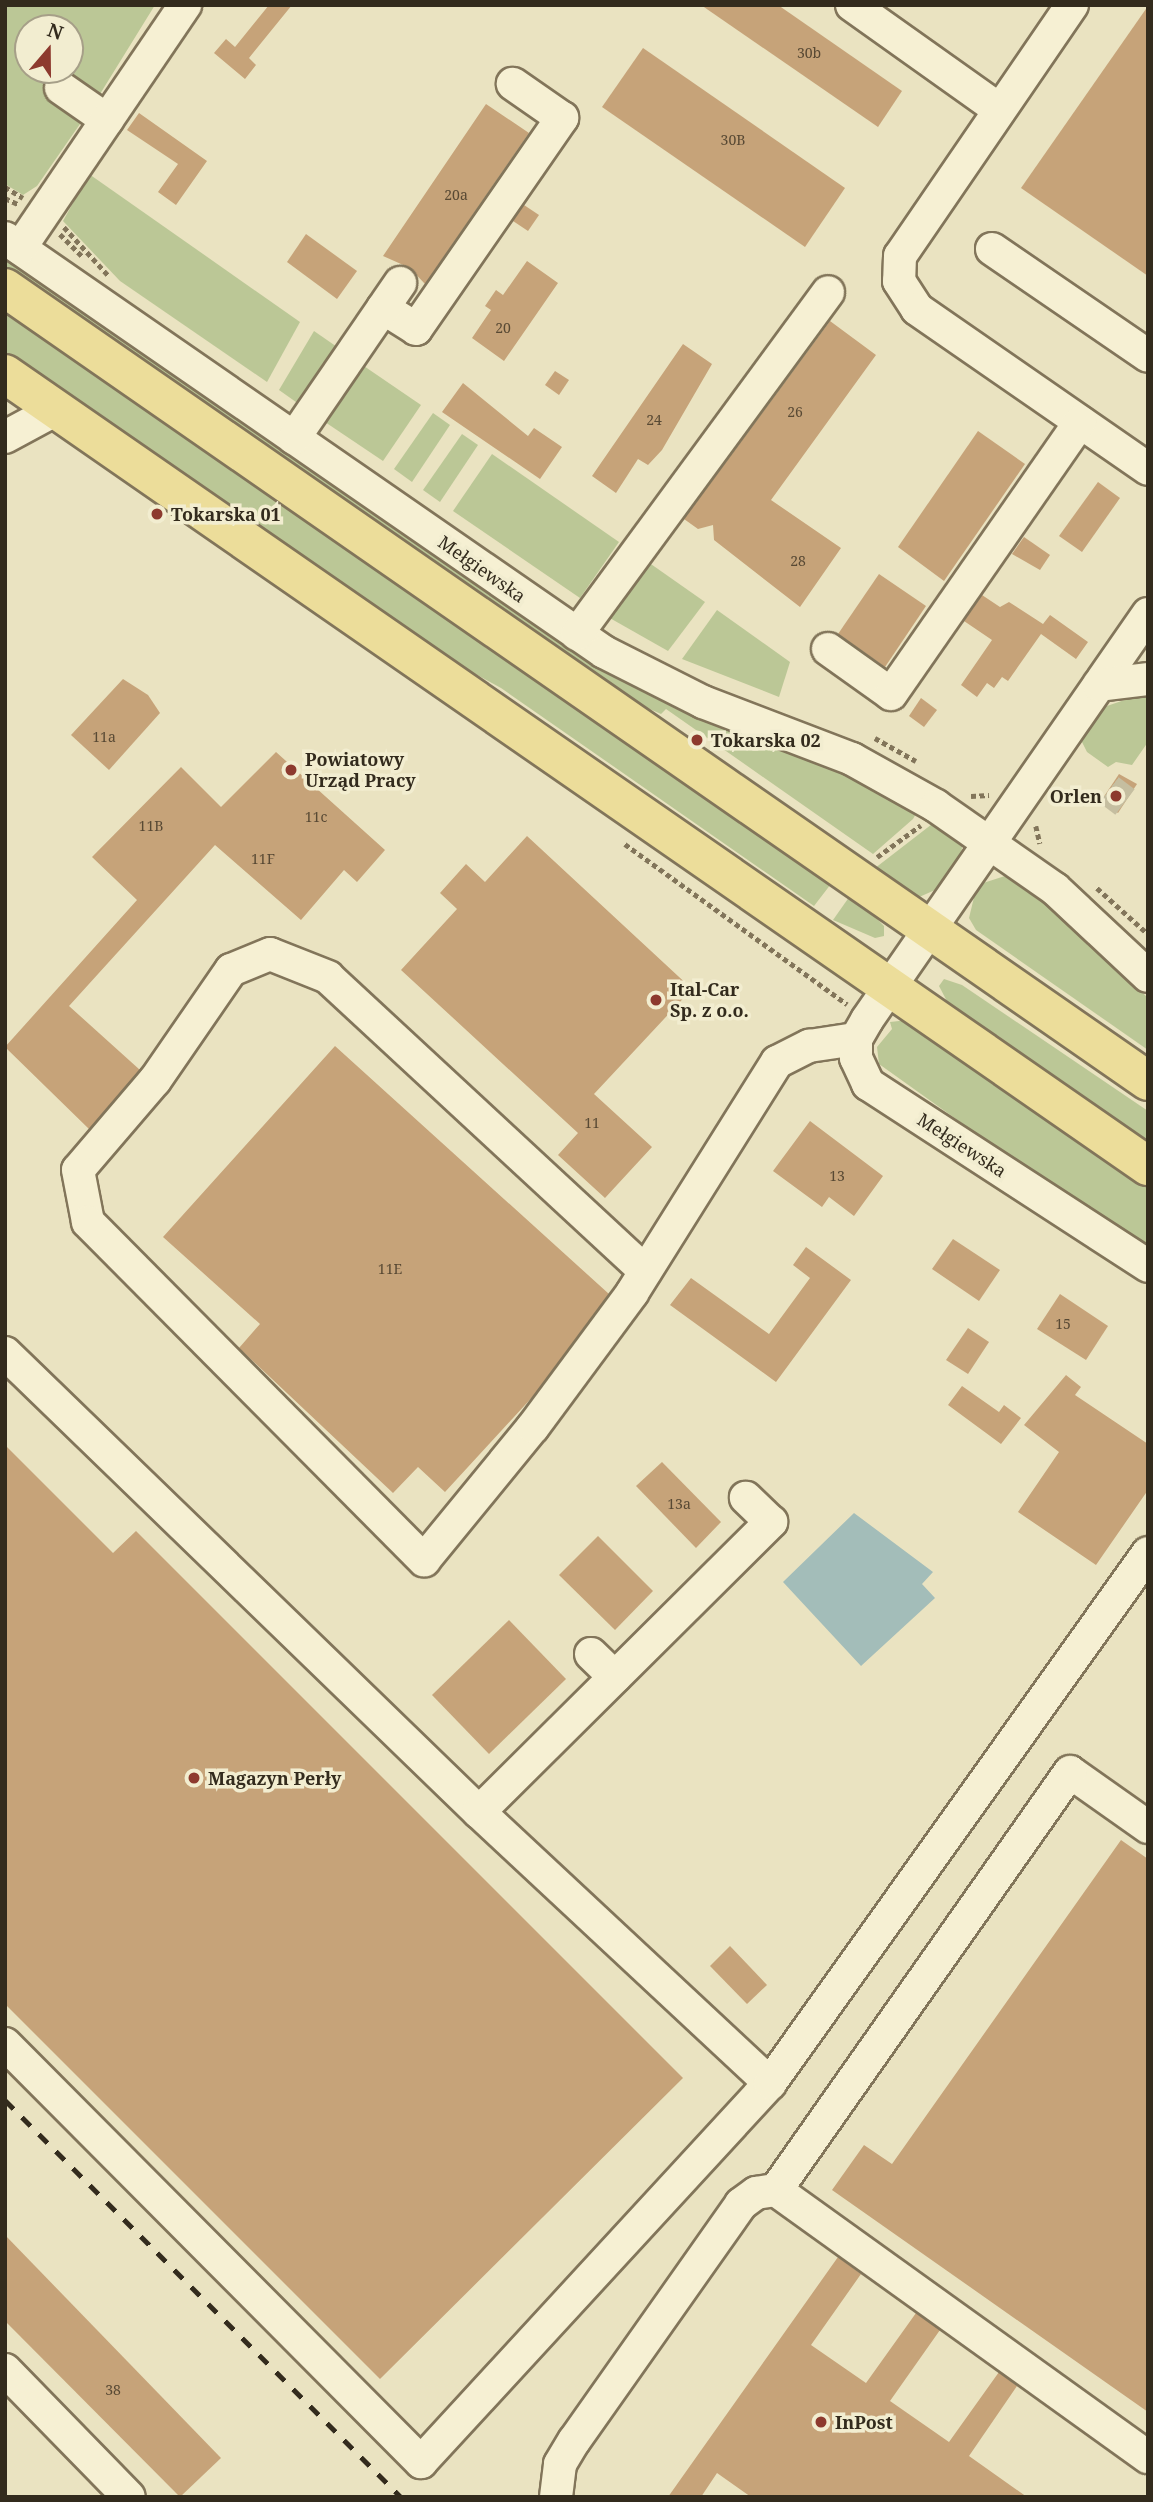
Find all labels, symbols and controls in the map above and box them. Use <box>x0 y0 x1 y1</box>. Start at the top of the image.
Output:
north arrow <box>14 14 84 84</box>
text: N <box>44 16 67 46</box>
house number: 30b <box>797 45 821 61</box>
house number: 30B <box>721 132 745 148</box>
house number: 20a <box>444 187 468 203</box>
house number: 20 <box>495 320 511 336</box>
house number: 26 <box>787 404 803 420</box>
house number: 24 <box>646 412 662 428</box>
place label: Tokarska 01 <box>171 503 281 525</box>
marker: Tokarska 01 <box>149 506 165 522</box>
street label: Mełgiewska <box>434 531 530 607</box>
house number: 28 <box>790 553 806 569</box>
house number: 11a <box>92 729 116 745</box>
place label: Tokarska 02 <box>711 729 821 751</box>
marker: Tokarska 02 <box>689 732 705 748</box>
place label: Powiatowy Urząd Pracy <box>305 749 416 792</box>
marker: Powiatowy Urząd Pracy <box>283 762 299 778</box>
place label: Orlen <box>1050 785 1102 807</box>
marker: Orlen <box>1108 788 1124 804</box>
house number: 11c <box>305 809 327 825</box>
house number: 11B <box>139 818 163 834</box>
house number: 11F <box>251 851 275 867</box>
place label: Ital-Car Sp. z o.o. <box>670 979 749 1021</box>
marker: Ital-Car Sp. z o.o. <box>648 992 664 1008</box>
street label: Mełgiewska <box>913 1108 1011 1182</box>
house number: 11 <box>584 1115 600 1131</box>
house number: 13 <box>829 1168 845 1184</box>
house number: 11E <box>378 1261 402 1277</box>
house number: 15 <box>1055 1316 1071 1332</box>
house number: 13a <box>667 1496 691 1512</box>
place label: Magazyn Perły <box>208 1767 341 1789</box>
marker: Magazyn Perły <box>186 1770 202 1786</box>
house number: 38 <box>105 2382 121 2398</box>
place label: InPost <box>835 2411 893 2433</box>
marker: InPost <box>813 2414 829 2430</box>

